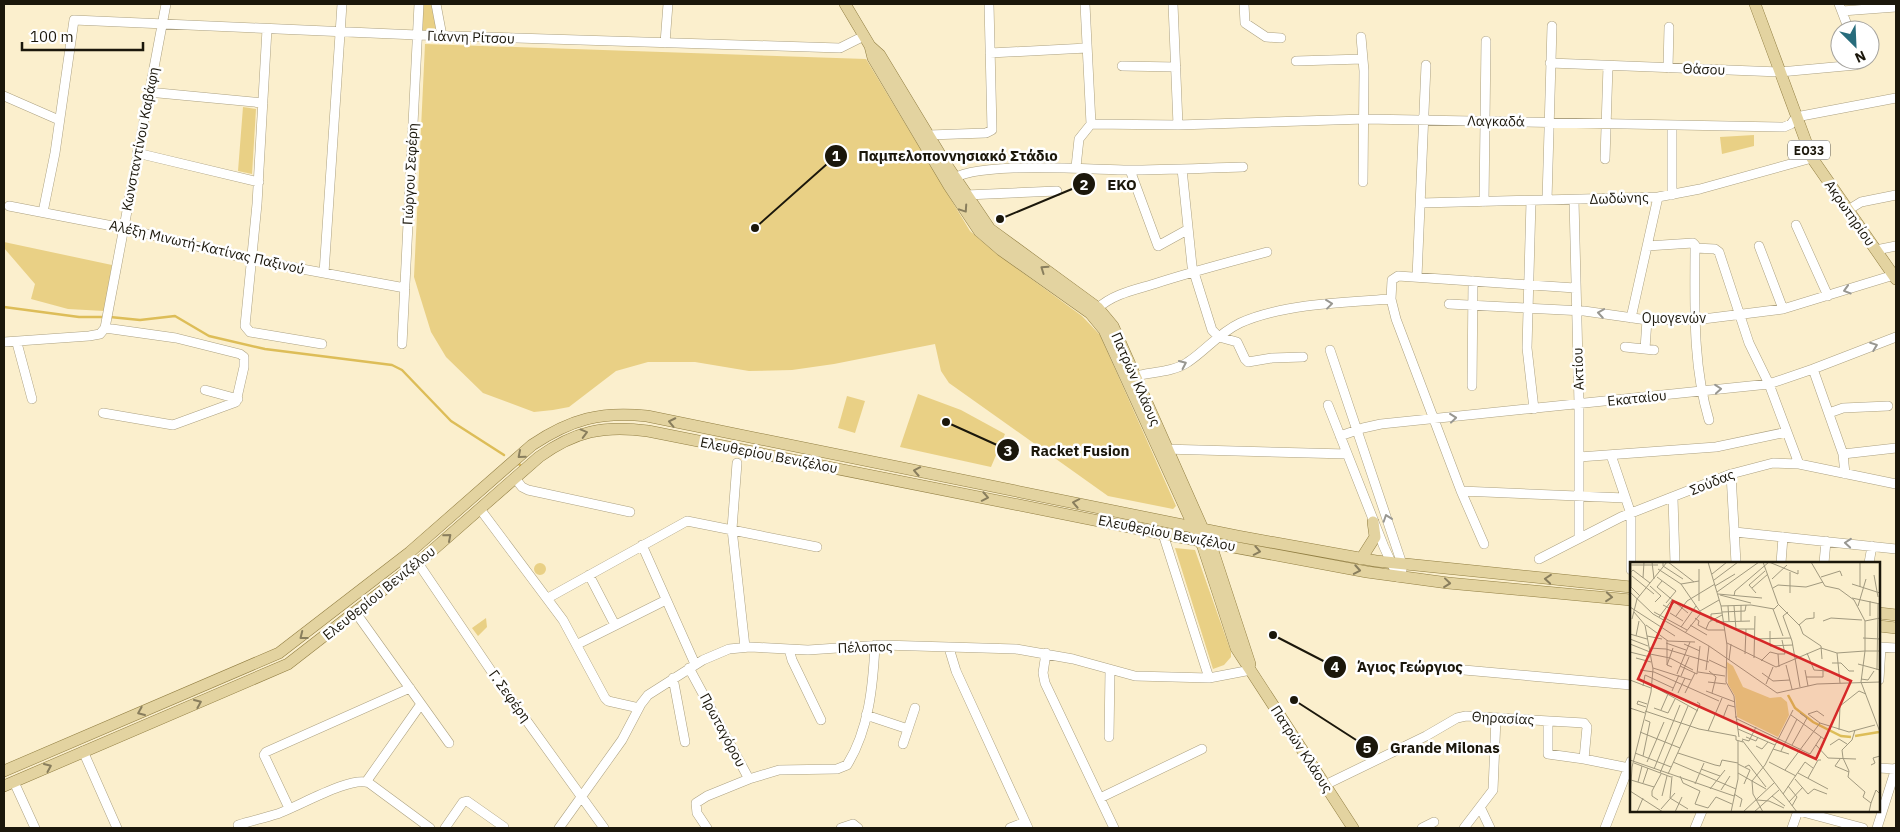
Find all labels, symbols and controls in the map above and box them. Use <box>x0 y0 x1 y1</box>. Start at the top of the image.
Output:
scale bar <box>22 20 144 52</box>
north arrow <box>1830 20 1880 70</box>
street label: Γιάννη Ρίτσου <box>427 26 515 48</box>
text: 100 m <box>30 27 74 46</box>
text: N <box>1852 47 1869 67</box>
street label: Θάσου <box>1682 59 1726 79</box>
street label: Κωνσταντίνου Καβάφη <box>117 65 163 213</box>
street label: Λαγκαδά <box>1467 111 1525 131</box>
street label: Γιώργου Σεφέρη <box>398 123 422 225</box>
road number: ΕΟ33 <box>1788 140 1830 160</box>
callout: Παμπελοποννησιακό Στάδιο <box>823 141 1068 171</box>
text: 1 <box>831 146 841 165</box>
text: Παμπελοποννησιακό Στάδιο <box>858 146 1058 165</box>
callout: EKO <box>1072 169 1147 199</box>
text: 2 <box>1079 175 1089 194</box>
text: EKO <box>1107 175 1137 194</box>
street label: Ακρωτηρίου <box>1821 176 1879 250</box>
street label: Δωδώνης <box>1589 188 1649 208</box>
one-way arrow <box>958 204 967 213</box>
street label: Αλέξη Μινωτή-Κατίνας Παξινού <box>108 216 306 278</box>
one-way arrow <box>1040 266 1050 275</box>
one-way arrow <box>1844 285 1852 295</box>
one-way arrow <box>1326 299 1334 310</box>
one-way arrow <box>1597 309 1606 319</box>
street label: Ομογενών <box>1642 309 1706 327</box>
street label: Πατρών Κλάους <box>1107 329 1165 429</box>
one-way arrow <box>1869 342 1878 352</box>
street label: Ακτίου <box>1568 347 1588 391</box>
one-way arrow <box>1177 360 1186 370</box>
one-way arrow <box>1715 384 1723 395</box>
street label: Εκαταίου <box>1606 386 1668 410</box>
one-way arrow <box>1449 413 1457 424</box>
one-way arrow <box>667 417 676 428</box>
one-way arrow <box>580 429 588 439</box>
street label: Ελευθερίου Βενιζέλου <box>699 433 839 477</box>
callout: Racket Fusion <box>995 435 1139 465</box>
text: 3 <box>1003 441 1013 460</box>
text: Racket Fusion <box>1031 441 1129 460</box>
one-way arrow <box>518 449 527 458</box>
street label: Σούδας <box>1687 465 1737 499</box>
one-way arrow <box>913 467 921 477</box>
one-way arrow <box>980 492 989 502</box>
one-way arrow <box>1072 498 1081 508</box>
street label: Ελευθερίου Βενιζέλου <box>1097 511 1237 555</box>
one-way arrow <box>1383 515 1393 523</box>
one-way arrow <box>442 533 451 542</box>
one-way arrow <box>1844 538 1852 549</box>
street label: Ελευθερίου Βενιζέλου <box>319 542 439 644</box>
one-way arrow <box>1253 546 1262 556</box>
inset map <box>1630 562 1880 812</box>
one-way arrow <box>1353 564 1362 575</box>
one-way arrow <box>1544 573 1552 584</box>
one-way arrow <box>1443 577 1451 588</box>
one-way arrow <box>1605 592 1613 603</box>
one-way arrow <box>299 630 309 639</box>
street label: Πέλοπος <box>837 637 893 657</box>
callout: Άγιος Γεώργιος <box>1322 652 1473 682</box>
text: 4 <box>1330 657 1340 676</box>
text: Άγιος Γεώργιος <box>1357 657 1463 676</box>
street label: Γ. Σεφέρη <box>485 666 535 726</box>
street label: Πρωταγόρου <box>696 690 750 770</box>
one-way arrow <box>193 698 202 709</box>
street label: Πατρών Κλάους <box>1267 702 1337 796</box>
one-way arrow <box>137 705 146 716</box>
street label: Θηρασίας <box>1471 707 1535 729</box>
callout: Grande Milonas <box>1355 732 1509 762</box>
text: 5 <box>1362 738 1372 757</box>
text: Grande Milonas <box>1390 738 1500 757</box>
one-way arrow <box>43 762 52 773</box>

